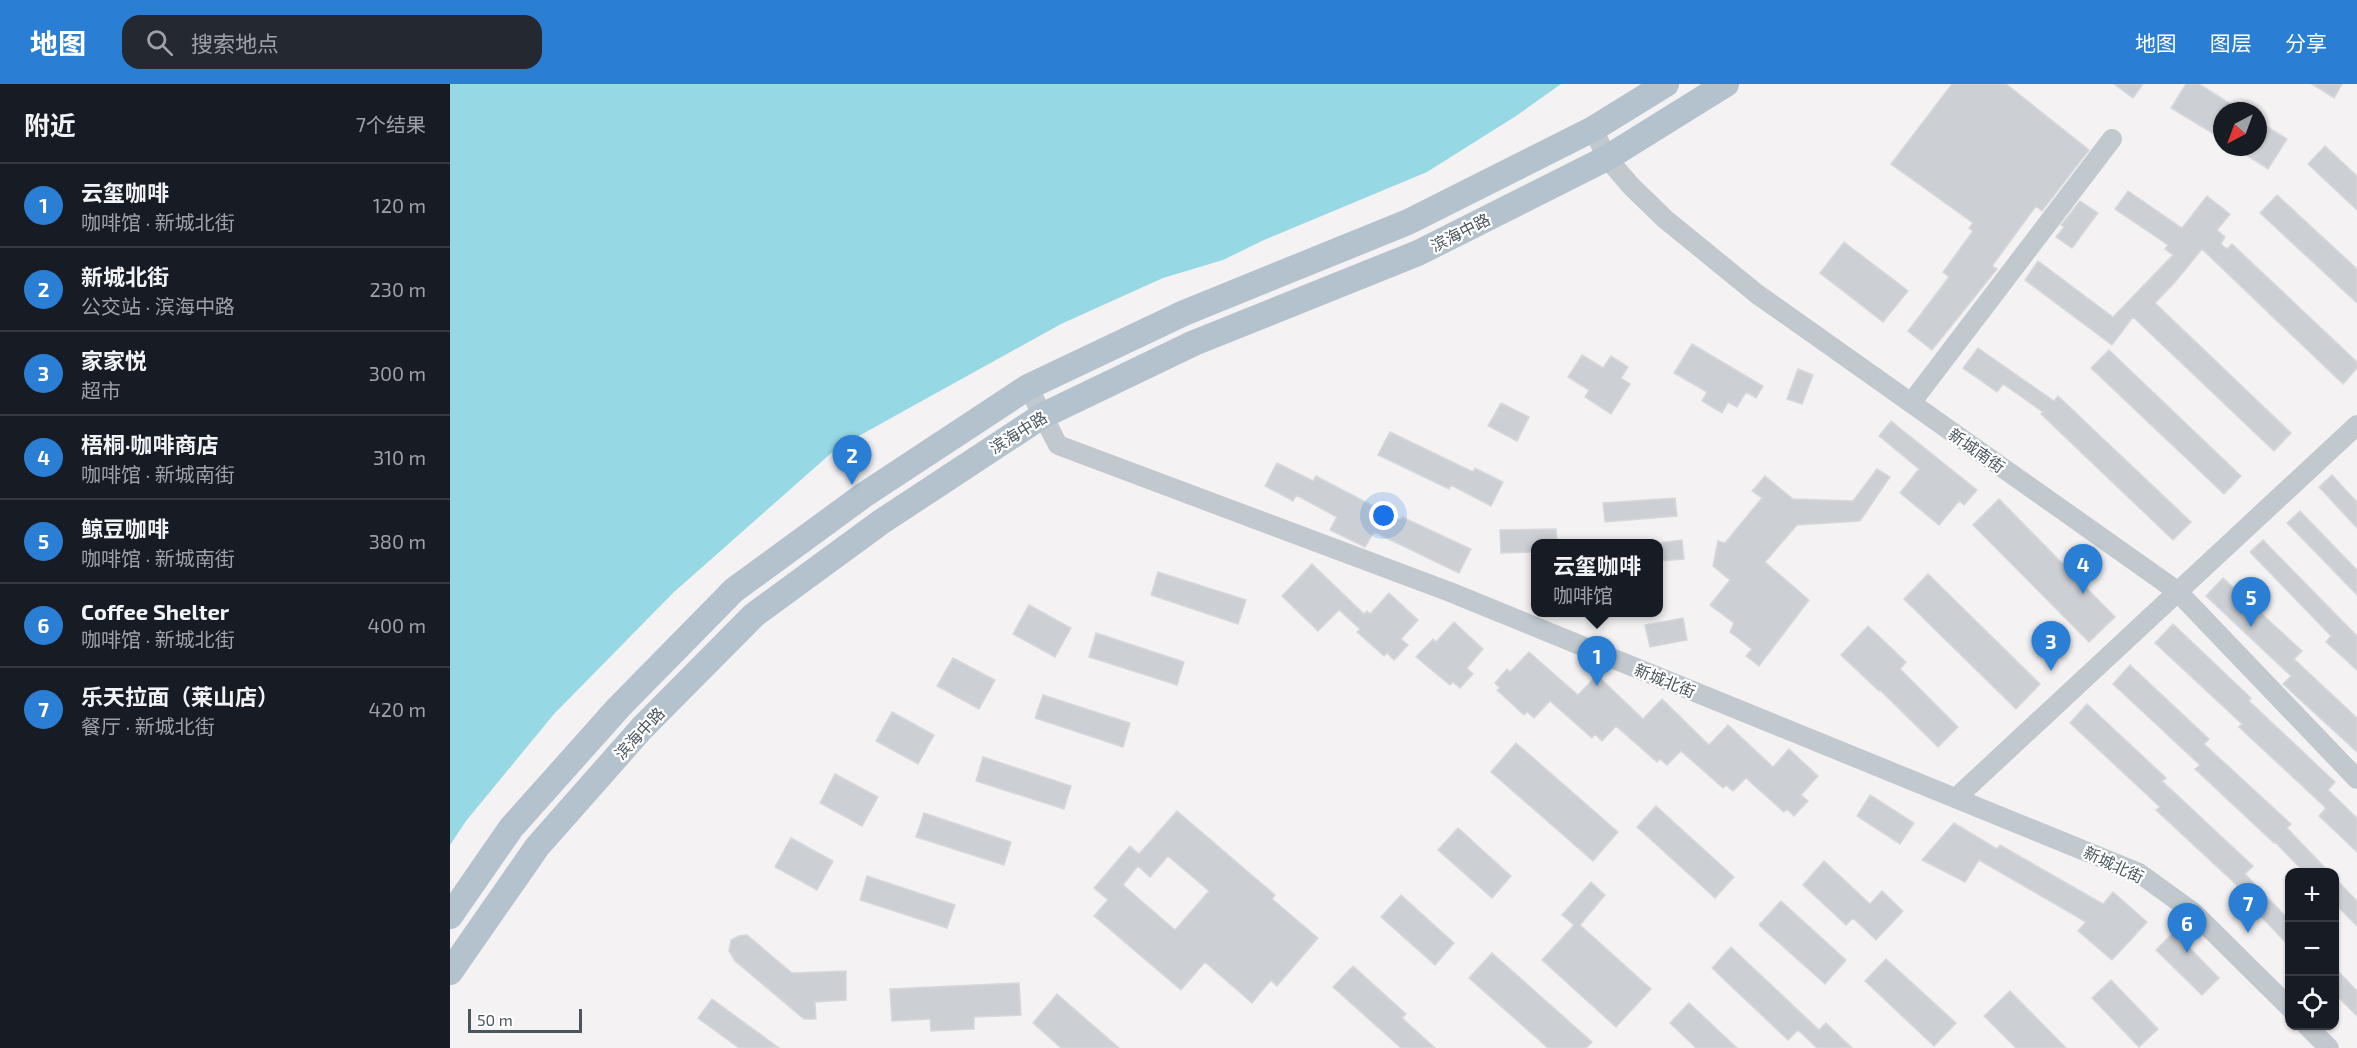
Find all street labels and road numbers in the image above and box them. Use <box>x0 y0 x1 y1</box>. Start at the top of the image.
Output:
street label: 滨海中路 <box>1427 209 1493 255</box>
street label: 滨海中路 <box>986 407 1050 457</box>
street label: 新城南街 <box>1945 424 2009 476</box>
street label: 新城北街 <box>1632 659 1698 701</box>
street label: 滨海中路 <box>610 703 668 763</box>
street label: 新城北街 <box>2081 842 2147 886</box>

